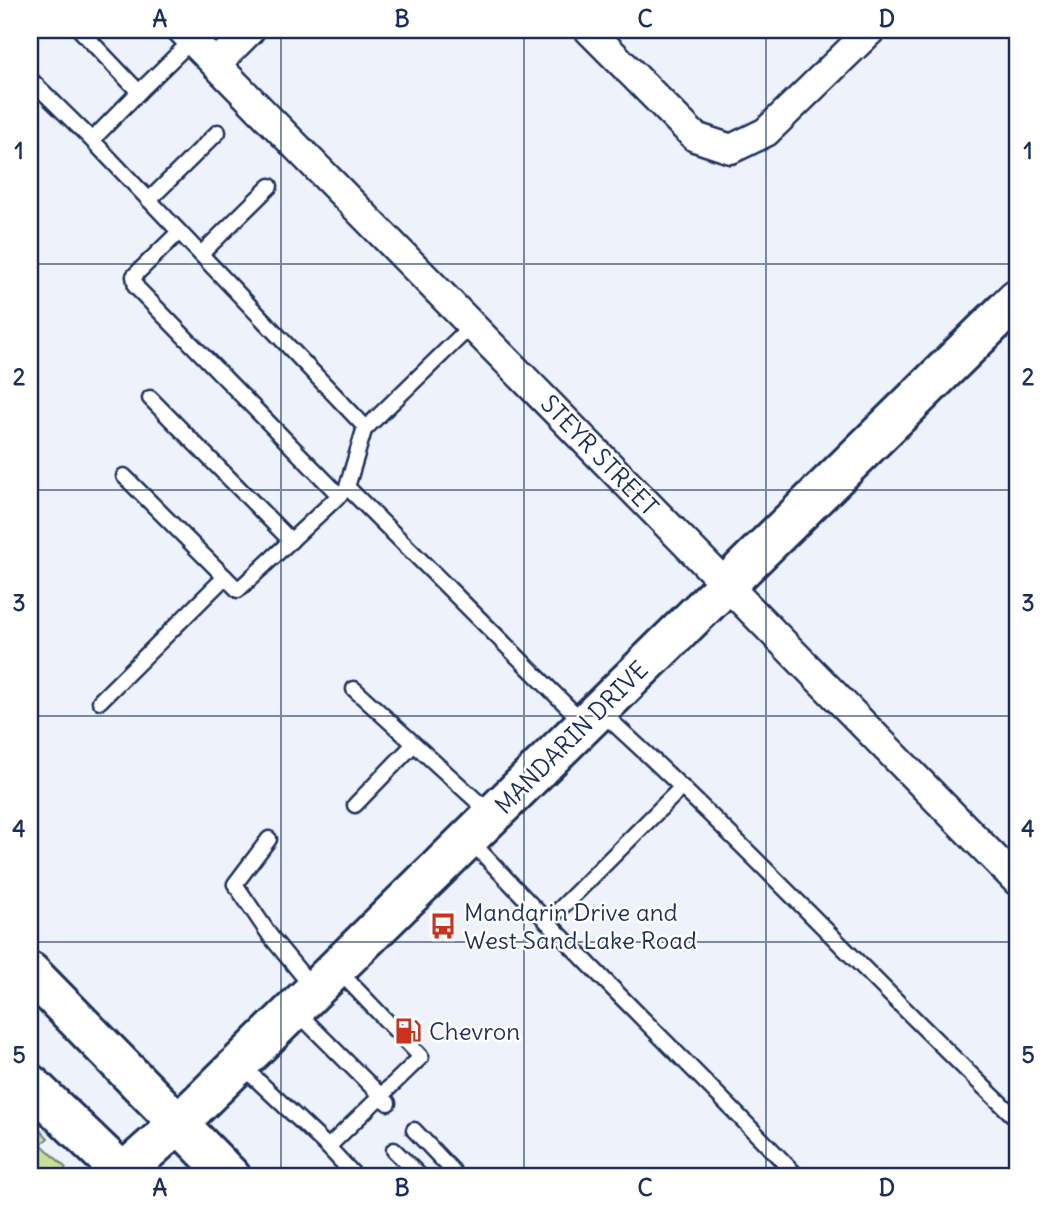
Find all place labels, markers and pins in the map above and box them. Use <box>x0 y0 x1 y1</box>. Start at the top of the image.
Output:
place label: Mandarin Drive and West Sand Lake Road <box>464 897 697 955</box>
bus stop icon: Mandarin Drive and West Sand Lake Road <box>428 911 458 941</box>
fuel station icon: Chevron <box>393 1016 423 1046</box>
place label: Chevron <box>429 1016 520 1046</box>

